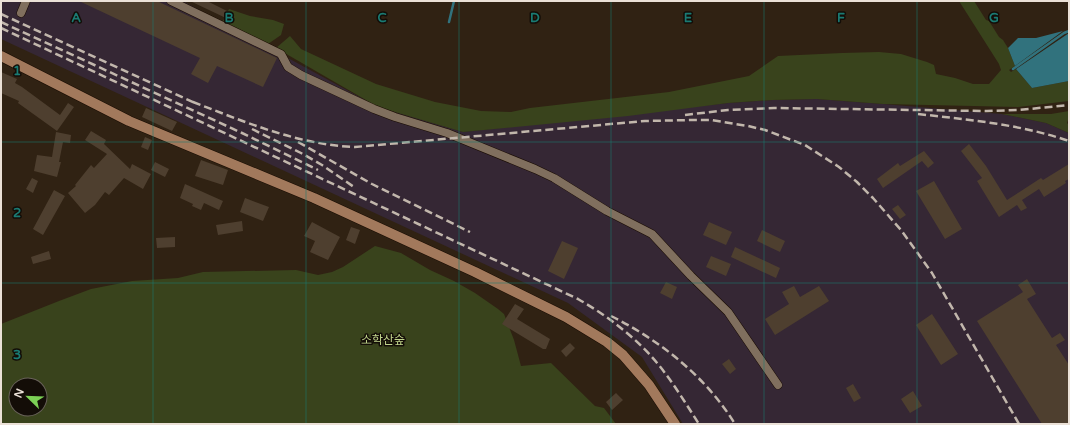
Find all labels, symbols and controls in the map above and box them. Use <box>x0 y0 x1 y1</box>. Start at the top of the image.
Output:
text: A <box>71 10 81 26</box>
text: B <box>224 10 234 26</box>
text: C <box>377 10 387 26</box>
text: D <box>530 10 540 26</box>
text: E <box>684 10 692 26</box>
text: F <box>837 10 845 26</box>
text: G <box>989 10 999 26</box>
text: 1 <box>13 63 21 79</box>
text: 2 <box>13 205 21 221</box>
park label: 소학산숲 <box>361 333 405 347</box>
text: 3 <box>13 347 21 363</box>
north arrow <box>8 377 48 417</box>
text: N <box>12 387 27 400</box>

